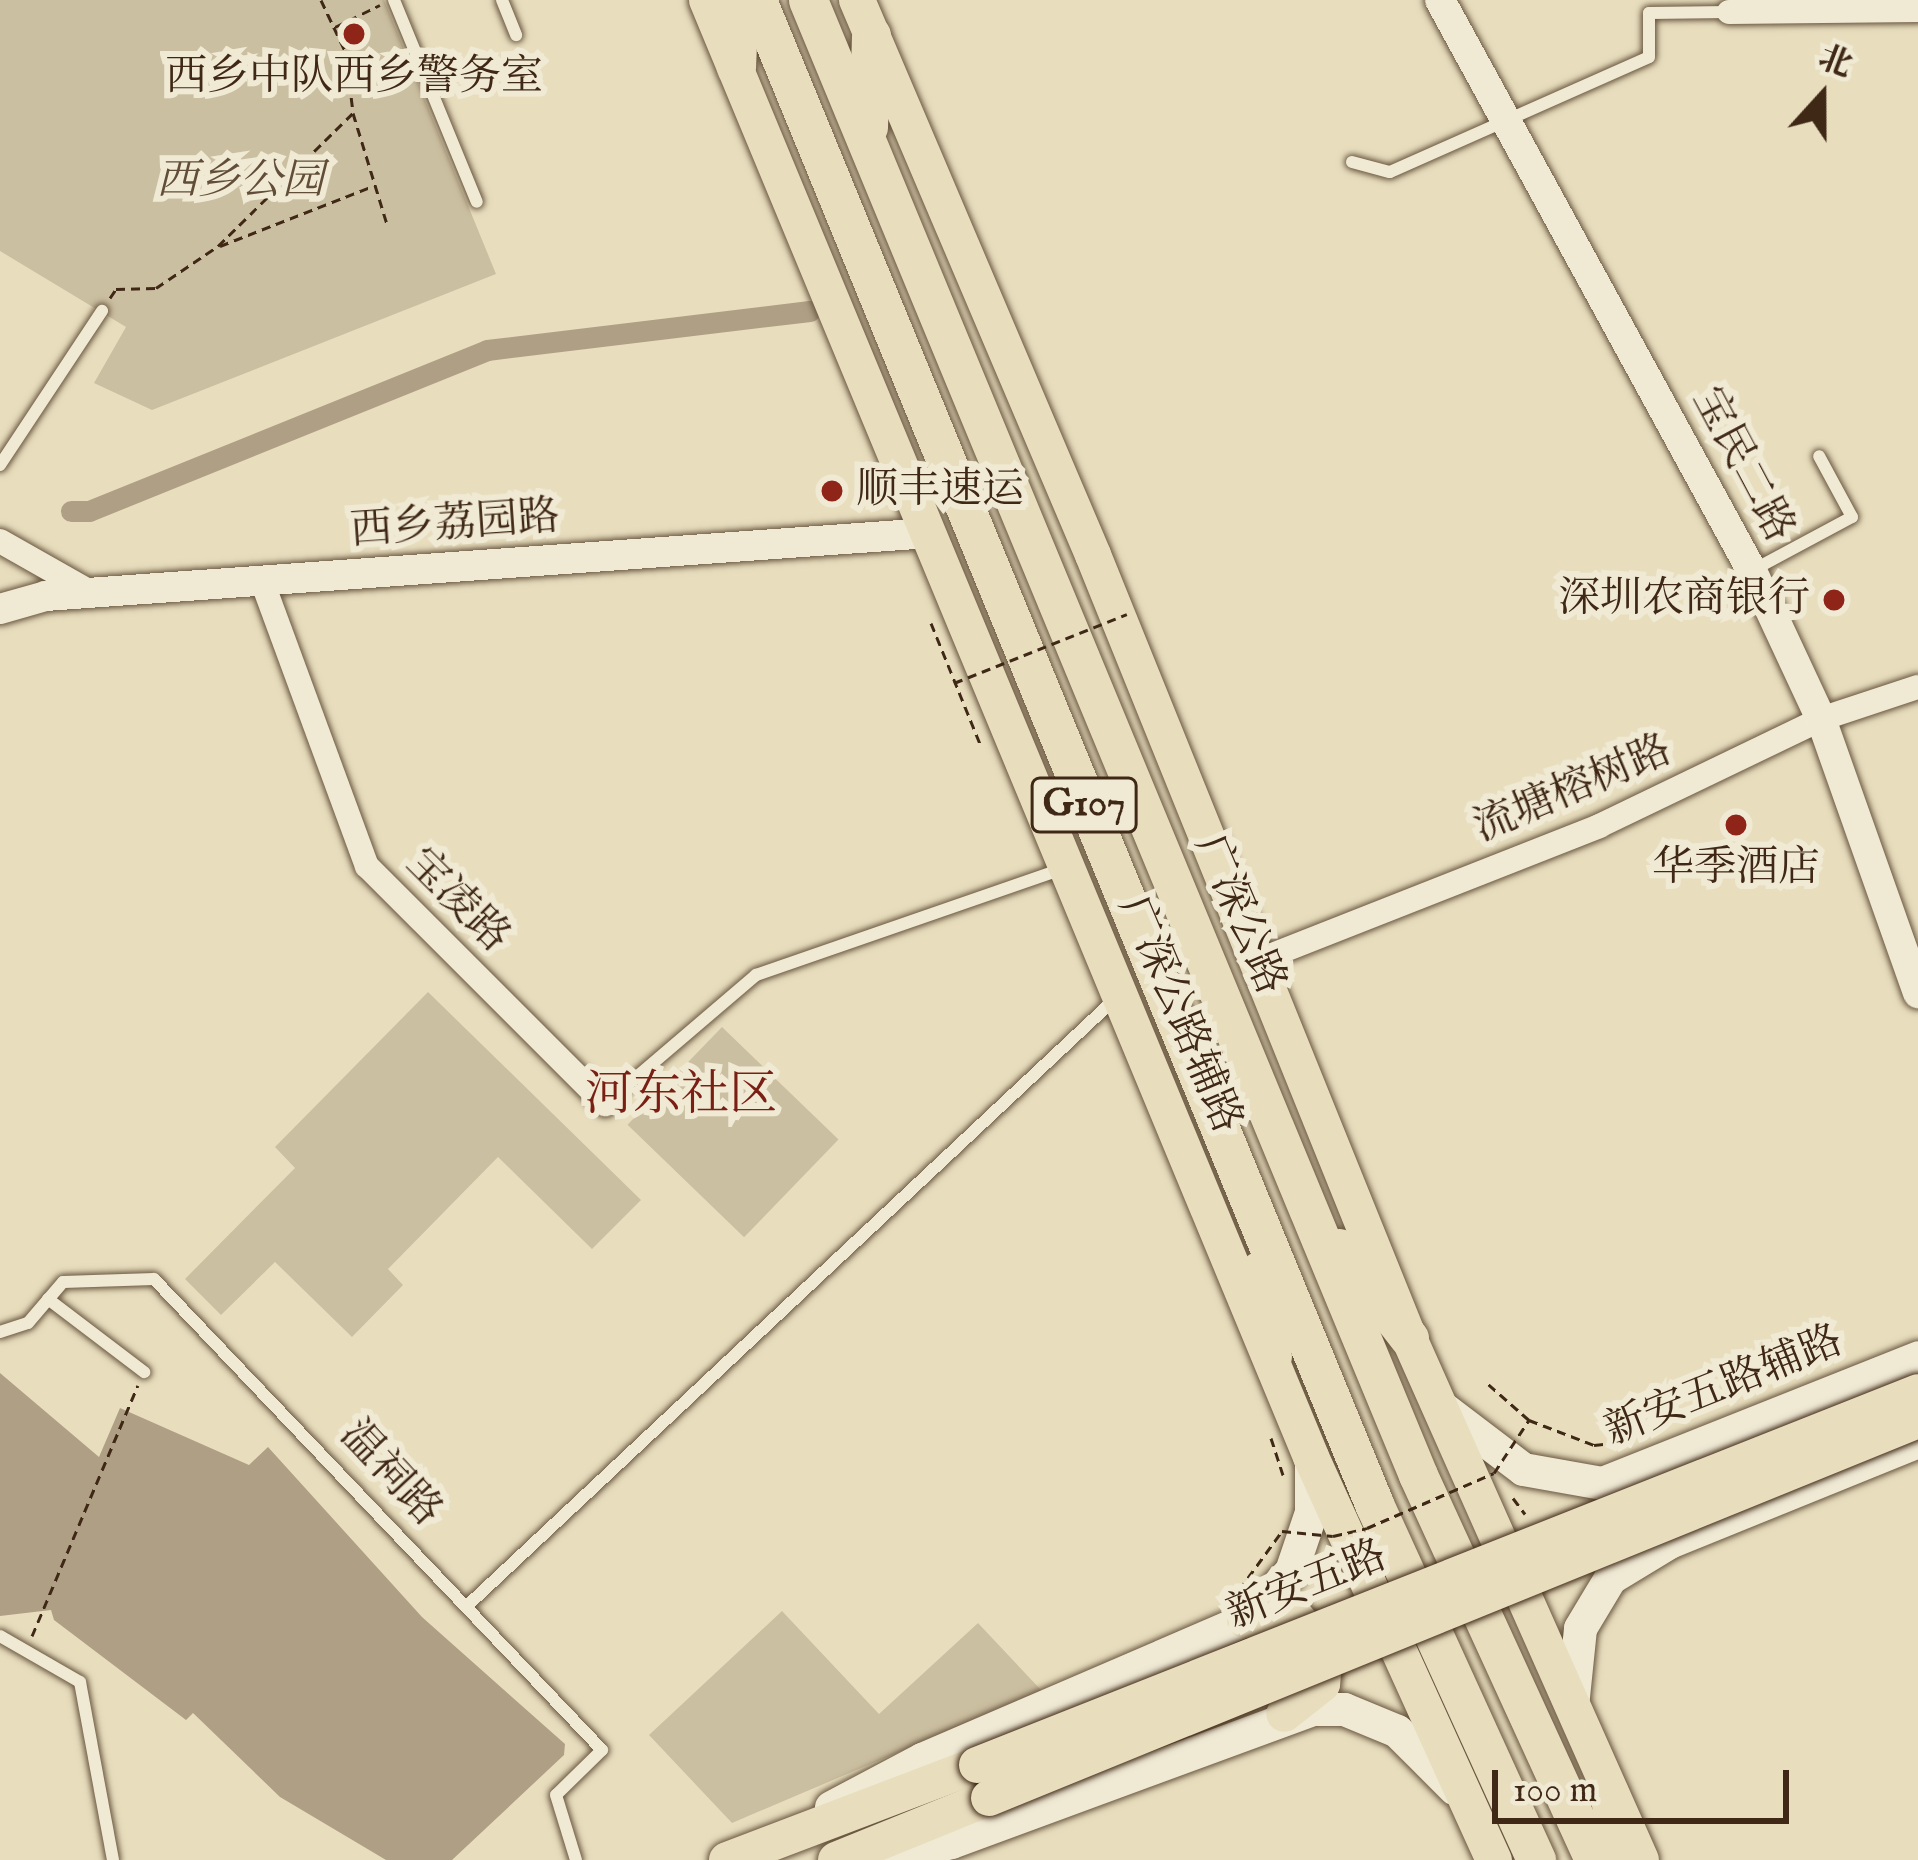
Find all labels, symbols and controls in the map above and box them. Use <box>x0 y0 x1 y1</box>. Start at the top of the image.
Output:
marker: 西乡中队西乡警务室 <box>341 21 367 47</box>
north arrow <box>1762 36 1882 156</box>
text: 北 <box>1812 37 1858 88</box>
place label: 西乡中队西乡警务室 <box>165 53 543 103</box>
park label: 西乡公园 <box>156 157 324 207</box>
street label: 宝民二路 <box>1680 379 1804 551</box>
place label: 顺丰速运 <box>856 466 1024 516</box>
marker: 顺丰速运 <box>819 478 845 504</box>
street label: 西乡荔园路 <box>348 493 562 557</box>
place label: 深圳农商银行 <box>1558 575 1810 625</box>
marker: 深圳农商银行 <box>1821 587 1847 613</box>
street label: 流塘榕树路 <box>1467 726 1679 854</box>
road number: G107 <box>1030 772 1138 838</box>
marker: 华季酒店 <box>1723 812 1749 838</box>
street label: 广深公路 <box>1183 828 1295 1002</box>
street label: 宝凌路 <box>395 839 519 963</box>
place label: 华季酒店 <box>1652 844 1820 894</box>
street label: 广深公路辅路 <box>1107 889 1251 1141</box>
district label: 河东社区 <box>585 1068 777 1126</box>
street label: 新安五路辅路 <box>1598 1316 1850 1458</box>
street label: 温祠路 <box>329 1411 451 1537</box>
street label: 新安五路 <box>1220 1531 1394 1641</box>
scale bar <box>1498 1746 1795 1820</box>
text: 100 m <box>1513 1768 1597 1814</box>

